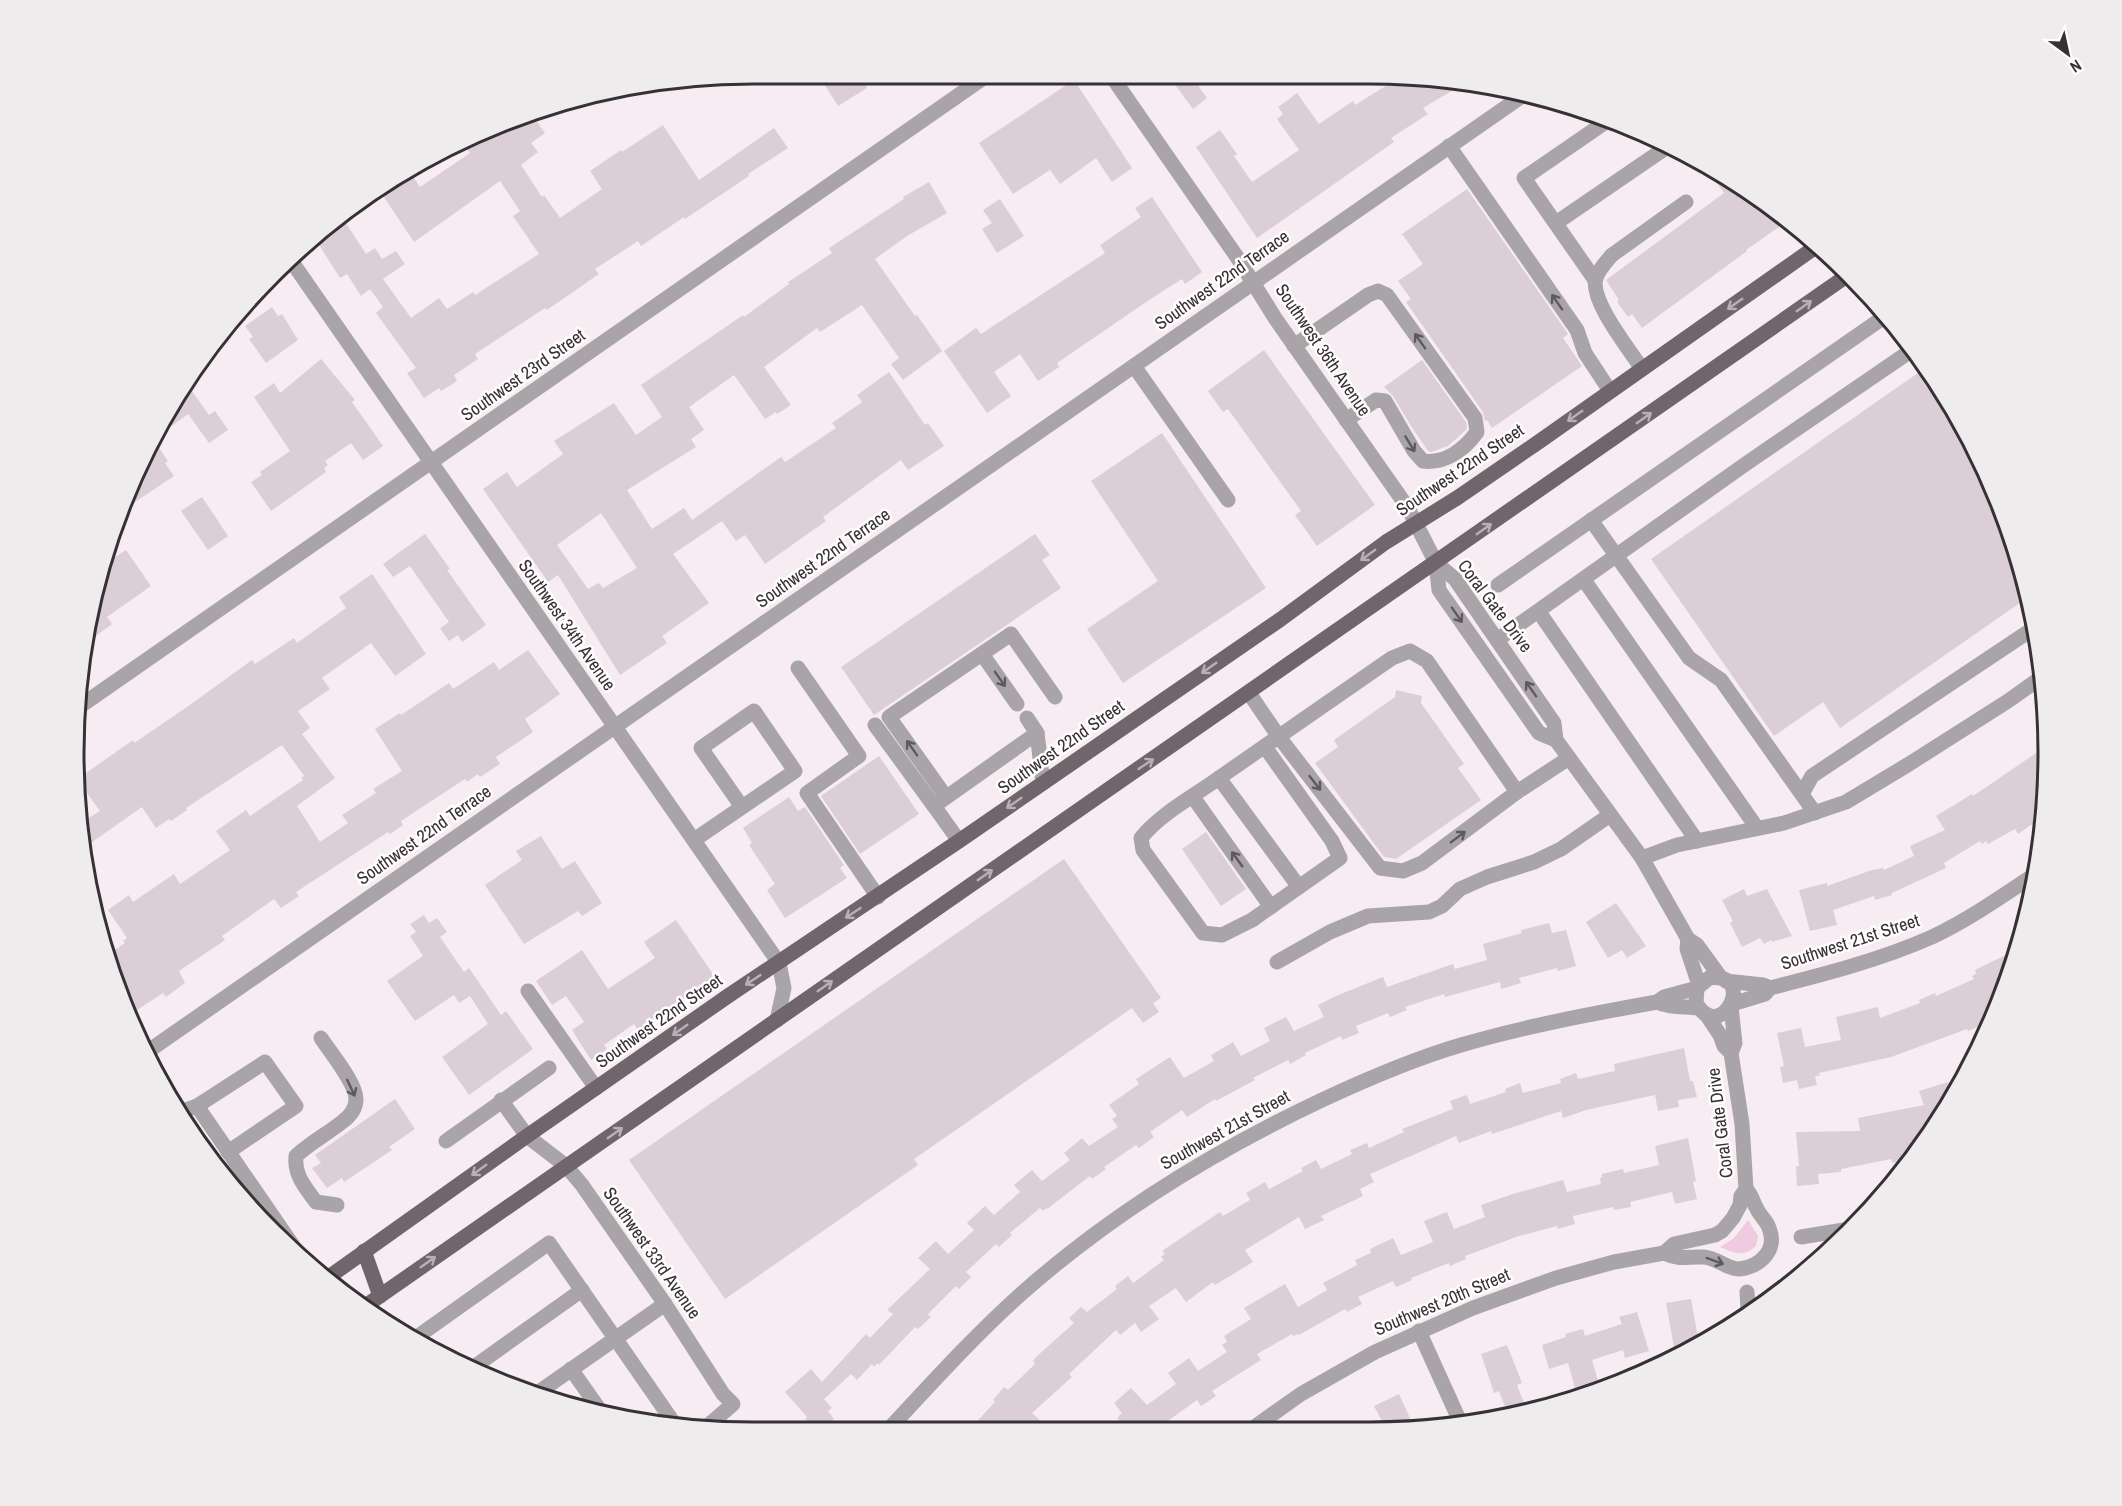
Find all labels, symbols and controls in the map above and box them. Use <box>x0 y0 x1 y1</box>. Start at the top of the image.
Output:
north arrow <box>2038 24 2098 84</box>
text: N <box>2066 55 2086 78</box>
street label: Southwest 22nd Terrace <box>1149 224 1294 335</box>
street label: Southwest 36th Avenue <box>1270 279 1377 421</box>
one-way arrow <box>1551 293 1564 310</box>
one-way arrow <box>1727 298 1743 310</box>
one-way arrow <box>1795 300 1812 312</box>
street label: Southwest 23rd Street <box>456 322 590 427</box>
one-way arrow <box>1414 334 1426 350</box>
one-way arrow <box>1568 410 1584 422</box>
one-way arrow <box>1635 412 1652 424</box>
street label: Southwest 22nd Street <box>1391 417 1529 522</box>
one-way arrow <box>1405 435 1417 452</box>
street label: Southwest 22nd Terrace <box>750 502 895 613</box>
one-way arrow <box>1476 523 1493 536</box>
one-way arrow <box>1361 549 1377 562</box>
street label: Southwest 34th Avenue <box>513 554 622 695</box>
street label: Coral Gate Drive <box>1452 554 1539 657</box>
one-way arrow <box>1451 607 1463 623</box>
one-way arrow <box>1202 662 1218 674</box>
one-way arrow <box>994 670 1006 686</box>
one-way arrow <box>1525 681 1537 697</box>
street label: Southwest 22nd Street <box>992 694 1129 800</box>
one-way arrow <box>906 741 918 757</box>
one-way arrow <box>1137 758 1153 770</box>
one-way arrow <box>1308 775 1321 791</box>
street label: Southwest 22nd Terrace <box>351 779 496 890</box>
one-way arrow <box>1007 797 1023 809</box>
one-way arrow <box>1449 831 1465 843</box>
one-way arrow <box>1231 852 1243 868</box>
one-way arrow <box>977 869 993 881</box>
one-way arrow <box>846 907 862 919</box>
street label: Southwest 21st Street <box>1777 907 1922 976</box>
street label: Southwest 22nd Street <box>590 968 727 1074</box>
one-way arrow <box>745 973 762 986</box>
one-way arrow <box>817 980 833 992</box>
one-way arrow <box>673 1024 689 1036</box>
street label: Coral Gate Drive <box>1700 1067 1739 1180</box>
one-way arrow <box>346 1078 358 1096</box>
street label: Southwest 21st Street <box>1156 1084 1294 1176</box>
one-way arrow <box>606 1127 622 1139</box>
one-way arrow <box>472 1163 488 1176</box>
street label: Southwest 33rd Avenue <box>598 1182 707 1324</box>
one-way arrow <box>419 1256 436 1268</box>
one-way arrow <box>1705 1256 1724 1267</box>
street label: Southwest 20th Street <box>1370 1262 1514 1341</box>

